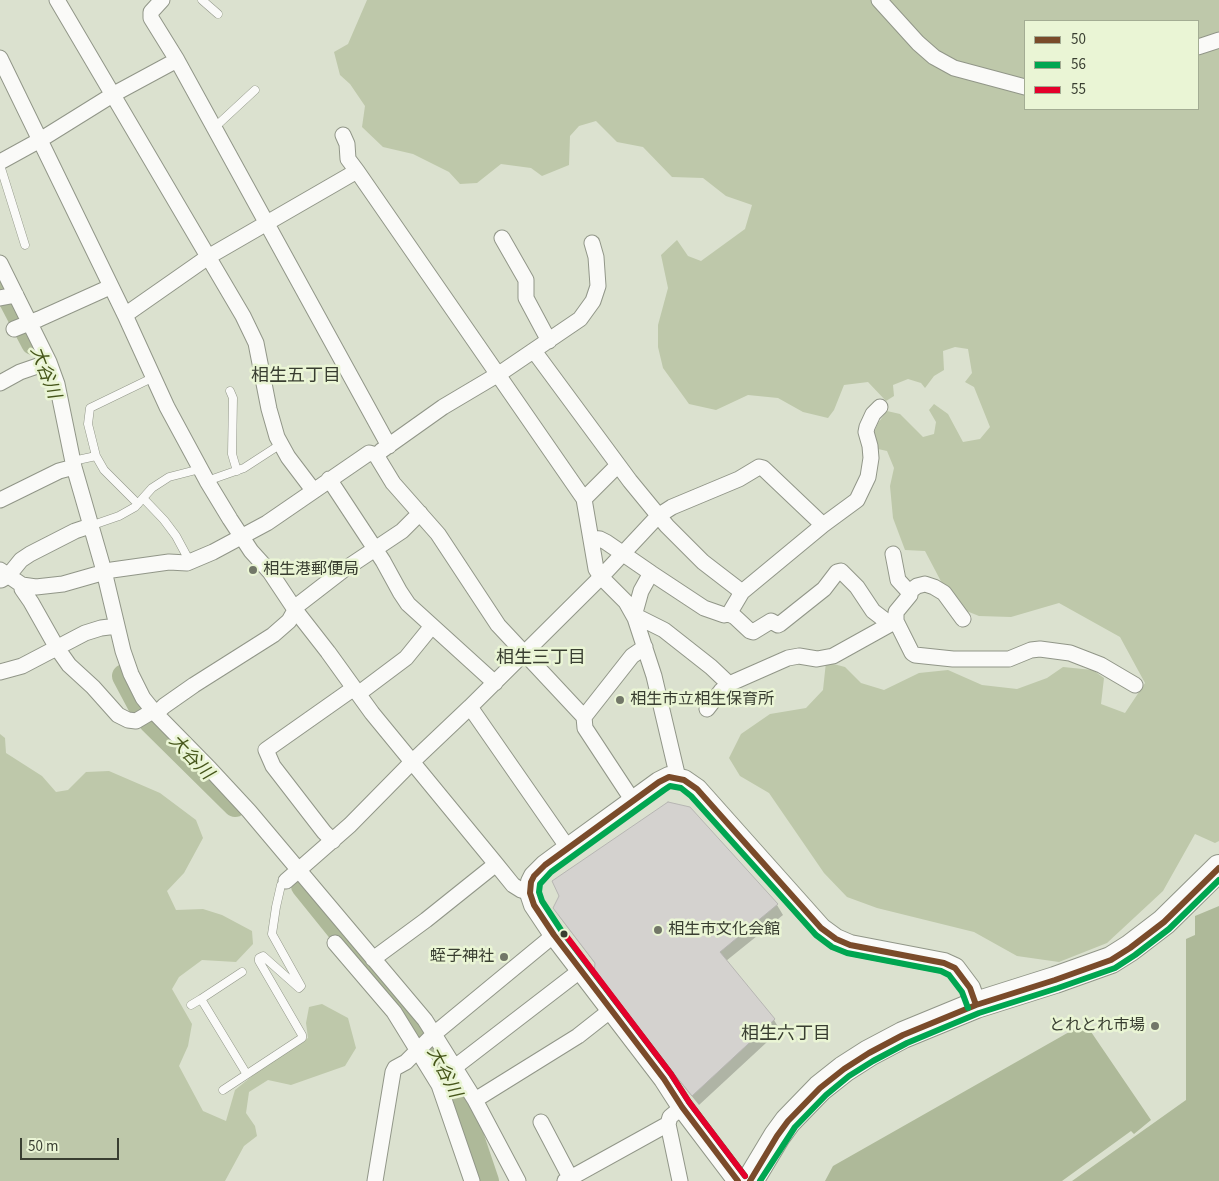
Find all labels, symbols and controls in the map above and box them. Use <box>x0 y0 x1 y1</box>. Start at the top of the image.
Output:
legend <box>1024 20 1199 110</box>
text: 50 <box>1071 29 1086 50</box>
text: 56 <box>1071 54 1086 75</box>
text: 55 <box>1071 79 1086 100</box>
water label: 大谷川 <box>24 344 64 402</box>
district label: 相生五丁目 <box>251 366 341 388</box>
place label: 相生港郵便局 <box>263 560 359 580</box>
marker: 相生港郵便局 <box>247 564 259 576</box>
district label: 相生三丁目 <box>496 648 586 670</box>
place label: 相生市立相生保育所 <box>630 690 774 710</box>
marker: 相生市立相生保育所 <box>614 694 626 706</box>
water label: 大谷川 <box>163 731 217 785</box>
place label: 相生市文化会館 <box>668 920 780 940</box>
marker: 相生市文化会館 <box>652 924 664 936</box>
unlabelled marker <box>559 929 569 939</box>
place label: 蛭子神社 <box>430 947 494 967</box>
marker: 蛭子神社 <box>498 951 510 963</box>
place label: とれとれ市場 <box>1049 1016 1145 1036</box>
marker: とれとれ市場 <box>1149 1020 1161 1032</box>
district label: 相生六丁目 <box>741 1024 831 1046</box>
water label: 大谷川 <box>421 1044 465 1102</box>
scale bar <box>22 1128 121 1160</box>
text: 50 m <box>28 1136 58 1157</box>

